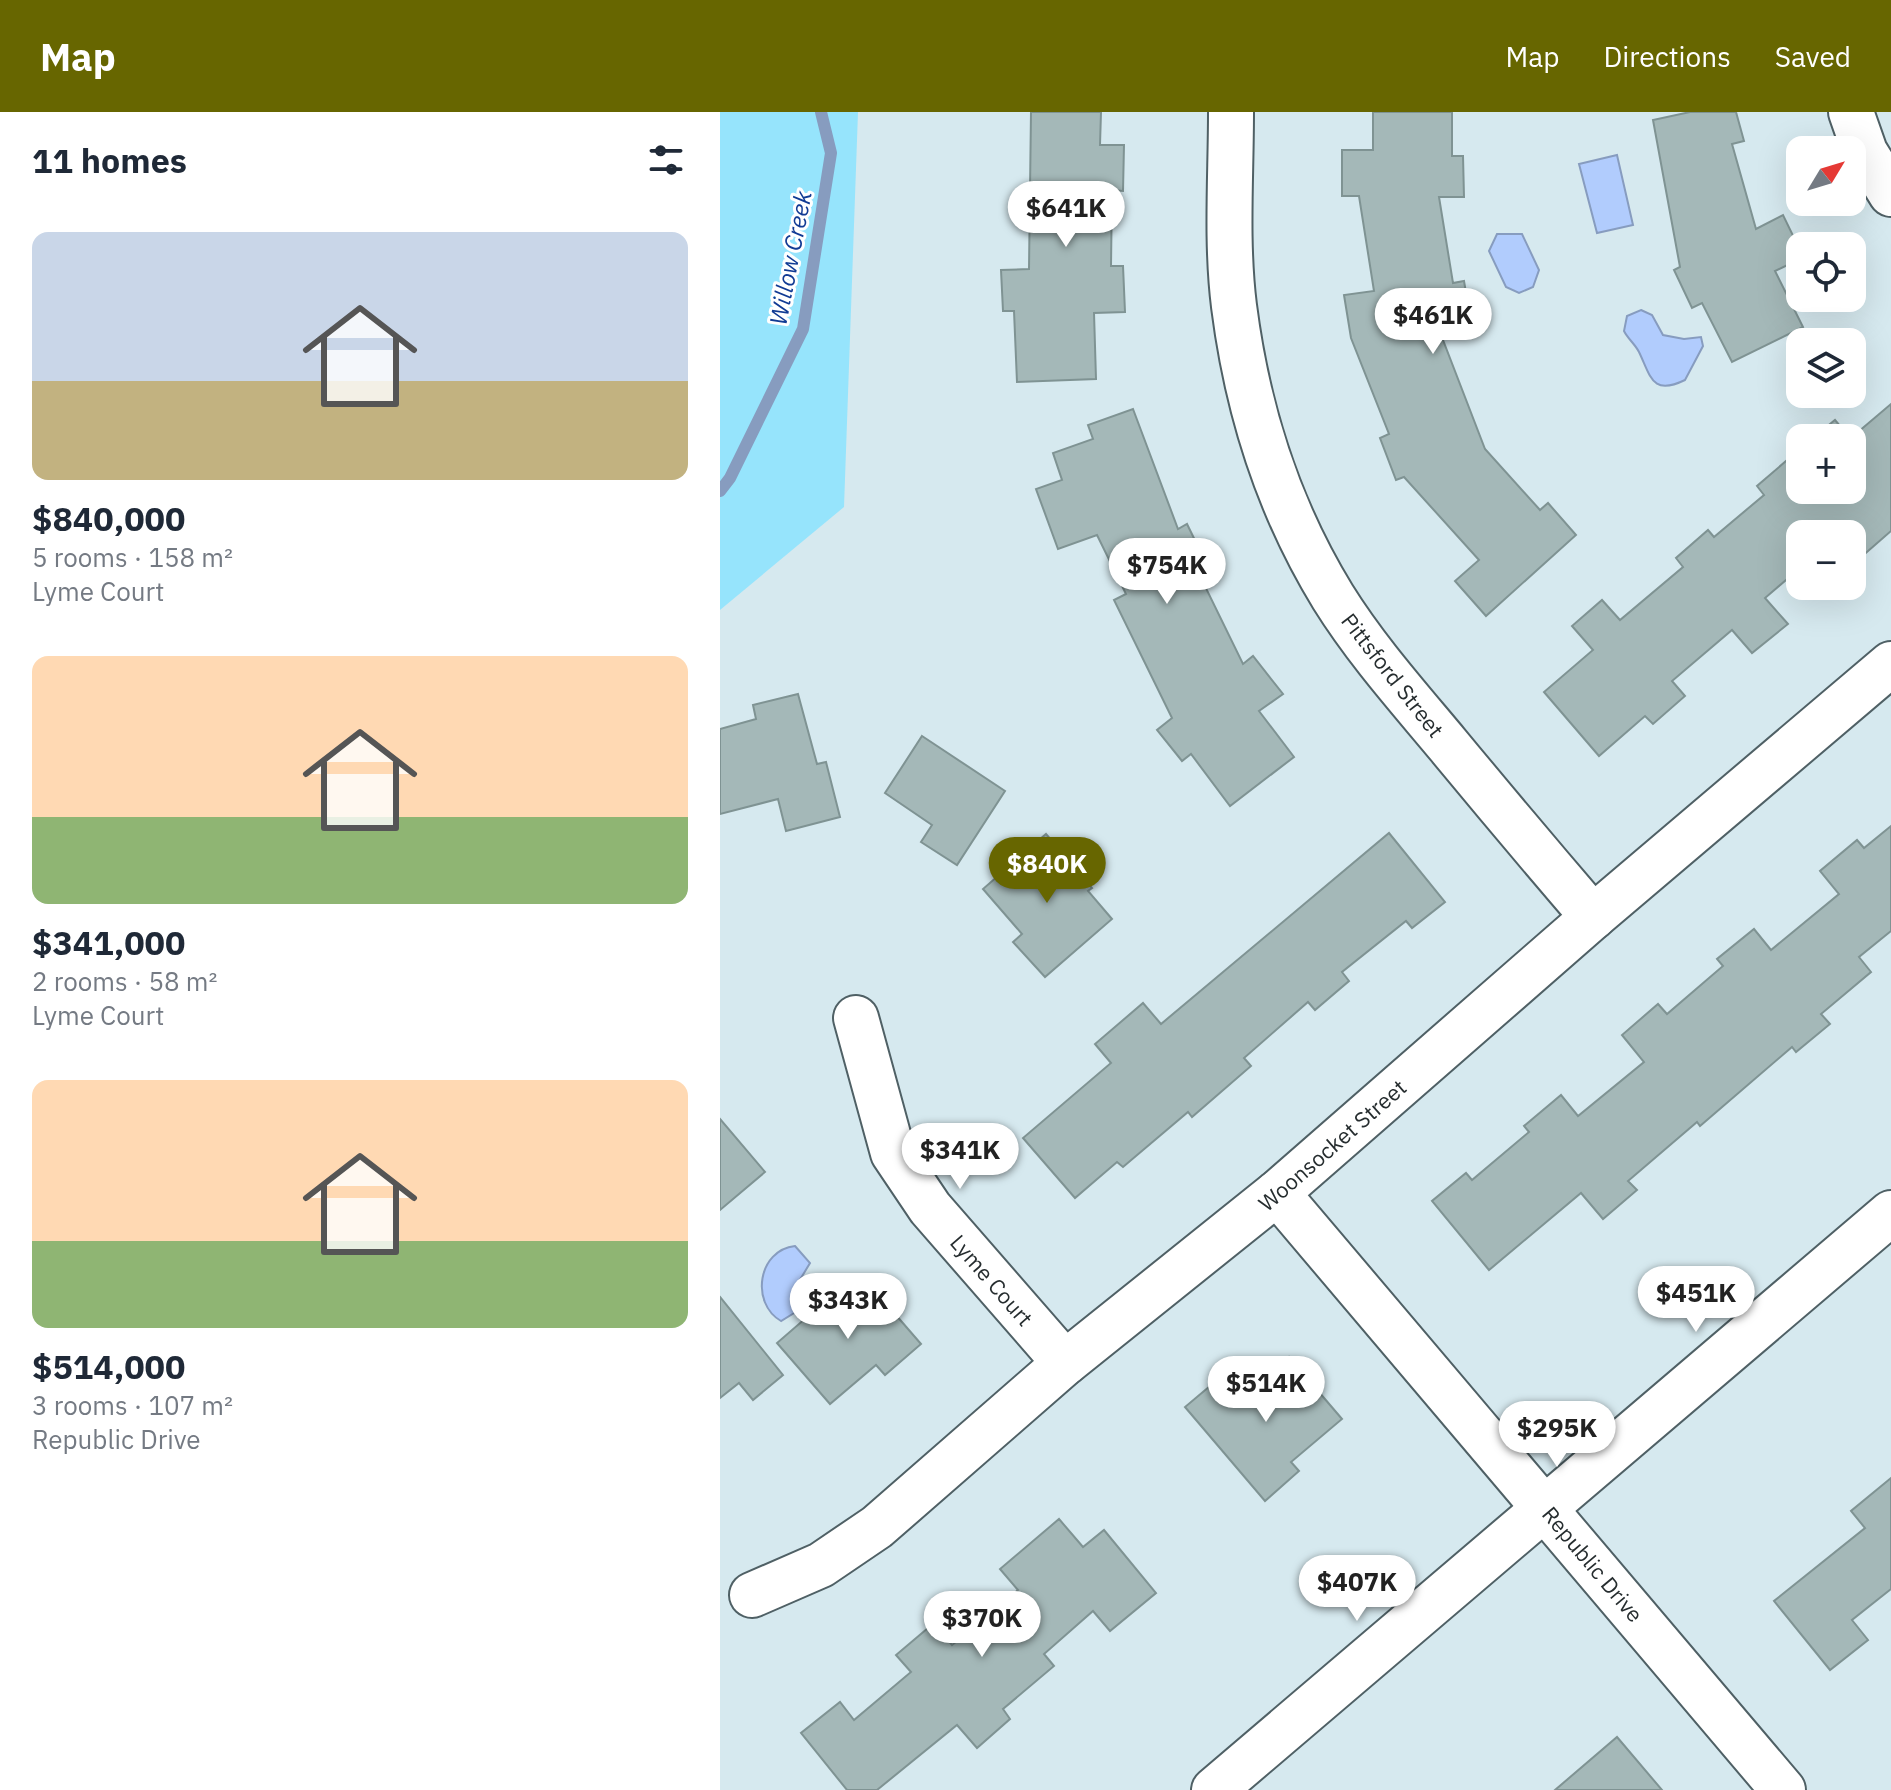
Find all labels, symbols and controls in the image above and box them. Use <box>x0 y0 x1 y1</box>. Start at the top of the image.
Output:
text: Map <box>40 32 116 81</box>
text: Map <box>1505 38 1559 75</box>
text: Directions <box>1603 38 1731 75</box>
text: Saved <box>1775 38 1851 75</box>
north arrow <box>1786 136 1866 216</box>
map controls <box>1786 136 1866 600</box>
text: 11 homes <box>32 138 187 182</box>
icon: filters <box>644 138 688 182</box>
pin: $641K <box>1010 181 1122 249</box>
water label: Willow Creek <box>761 188 819 328</box>
text: $641K <box>1026 190 1106 224</box>
button: locate <box>1786 232 1866 312</box>
icon: home <box>288 284 432 428</box>
pin: $461K <box>1377 288 1489 356</box>
text: $461K <box>1393 297 1473 331</box>
button: layers <box>1786 328 1866 408</box>
button: + <box>1786 424 1866 504</box>
text: $840,000 <box>32 496 185 540</box>
button: − <box>1786 520 1866 600</box>
pin: $754K <box>1111 538 1223 606</box>
text: 5 rooms · 158 m² <box>32 540 233 574</box>
text: $754K <box>1127 547 1207 581</box>
text: Lyme Court <box>32 574 164 608</box>
street label: Pittsford Street <box>1335 607 1451 743</box>
icon: home <box>288 708 432 852</box>
pin: $840K <box>991 837 1103 905</box>
text: $840K <box>1007 846 1087 880</box>
text: $341,000 <box>32 920 185 964</box>
text: 2 rooms · 58 m² <box>32 964 217 998</box>
text: Lyme Court <box>32 998 164 1032</box>
street label: Woonsocket Street <box>1252 1073 1412 1217</box>
pin: $341K <box>904 1123 1016 1191</box>
icon: home <box>288 1132 432 1276</box>
text: $341K <box>920 1132 1000 1166</box>
street label: Lyme Court <box>944 1228 1040 1332</box>
pin: $451K <box>1640 1266 1752 1334</box>
pin: $343K <box>792 1273 904 1341</box>
text: $451K <box>1656 1275 1736 1309</box>
text: $343K <box>808 1282 888 1316</box>
text: $514,000 <box>32 1344 185 1388</box>
pin: $514K <box>1210 1356 1322 1424</box>
text: $514K <box>1226 1365 1306 1399</box>
text: 3 rooms · 107 m² <box>32 1388 233 1422</box>
pin: $295K <box>1501 1401 1613 1469</box>
text: $295K <box>1517 1410 1597 1444</box>
text: Republic Drive <box>32 1422 201 1456</box>
street label: Republic Drive <box>1536 1500 1650 1628</box>
pin: $407K <box>1301 1555 1413 1623</box>
text: $407K <box>1317 1564 1397 1598</box>
pin: $370K <box>926 1591 1038 1659</box>
text: $370K <box>942 1600 1022 1634</box>

